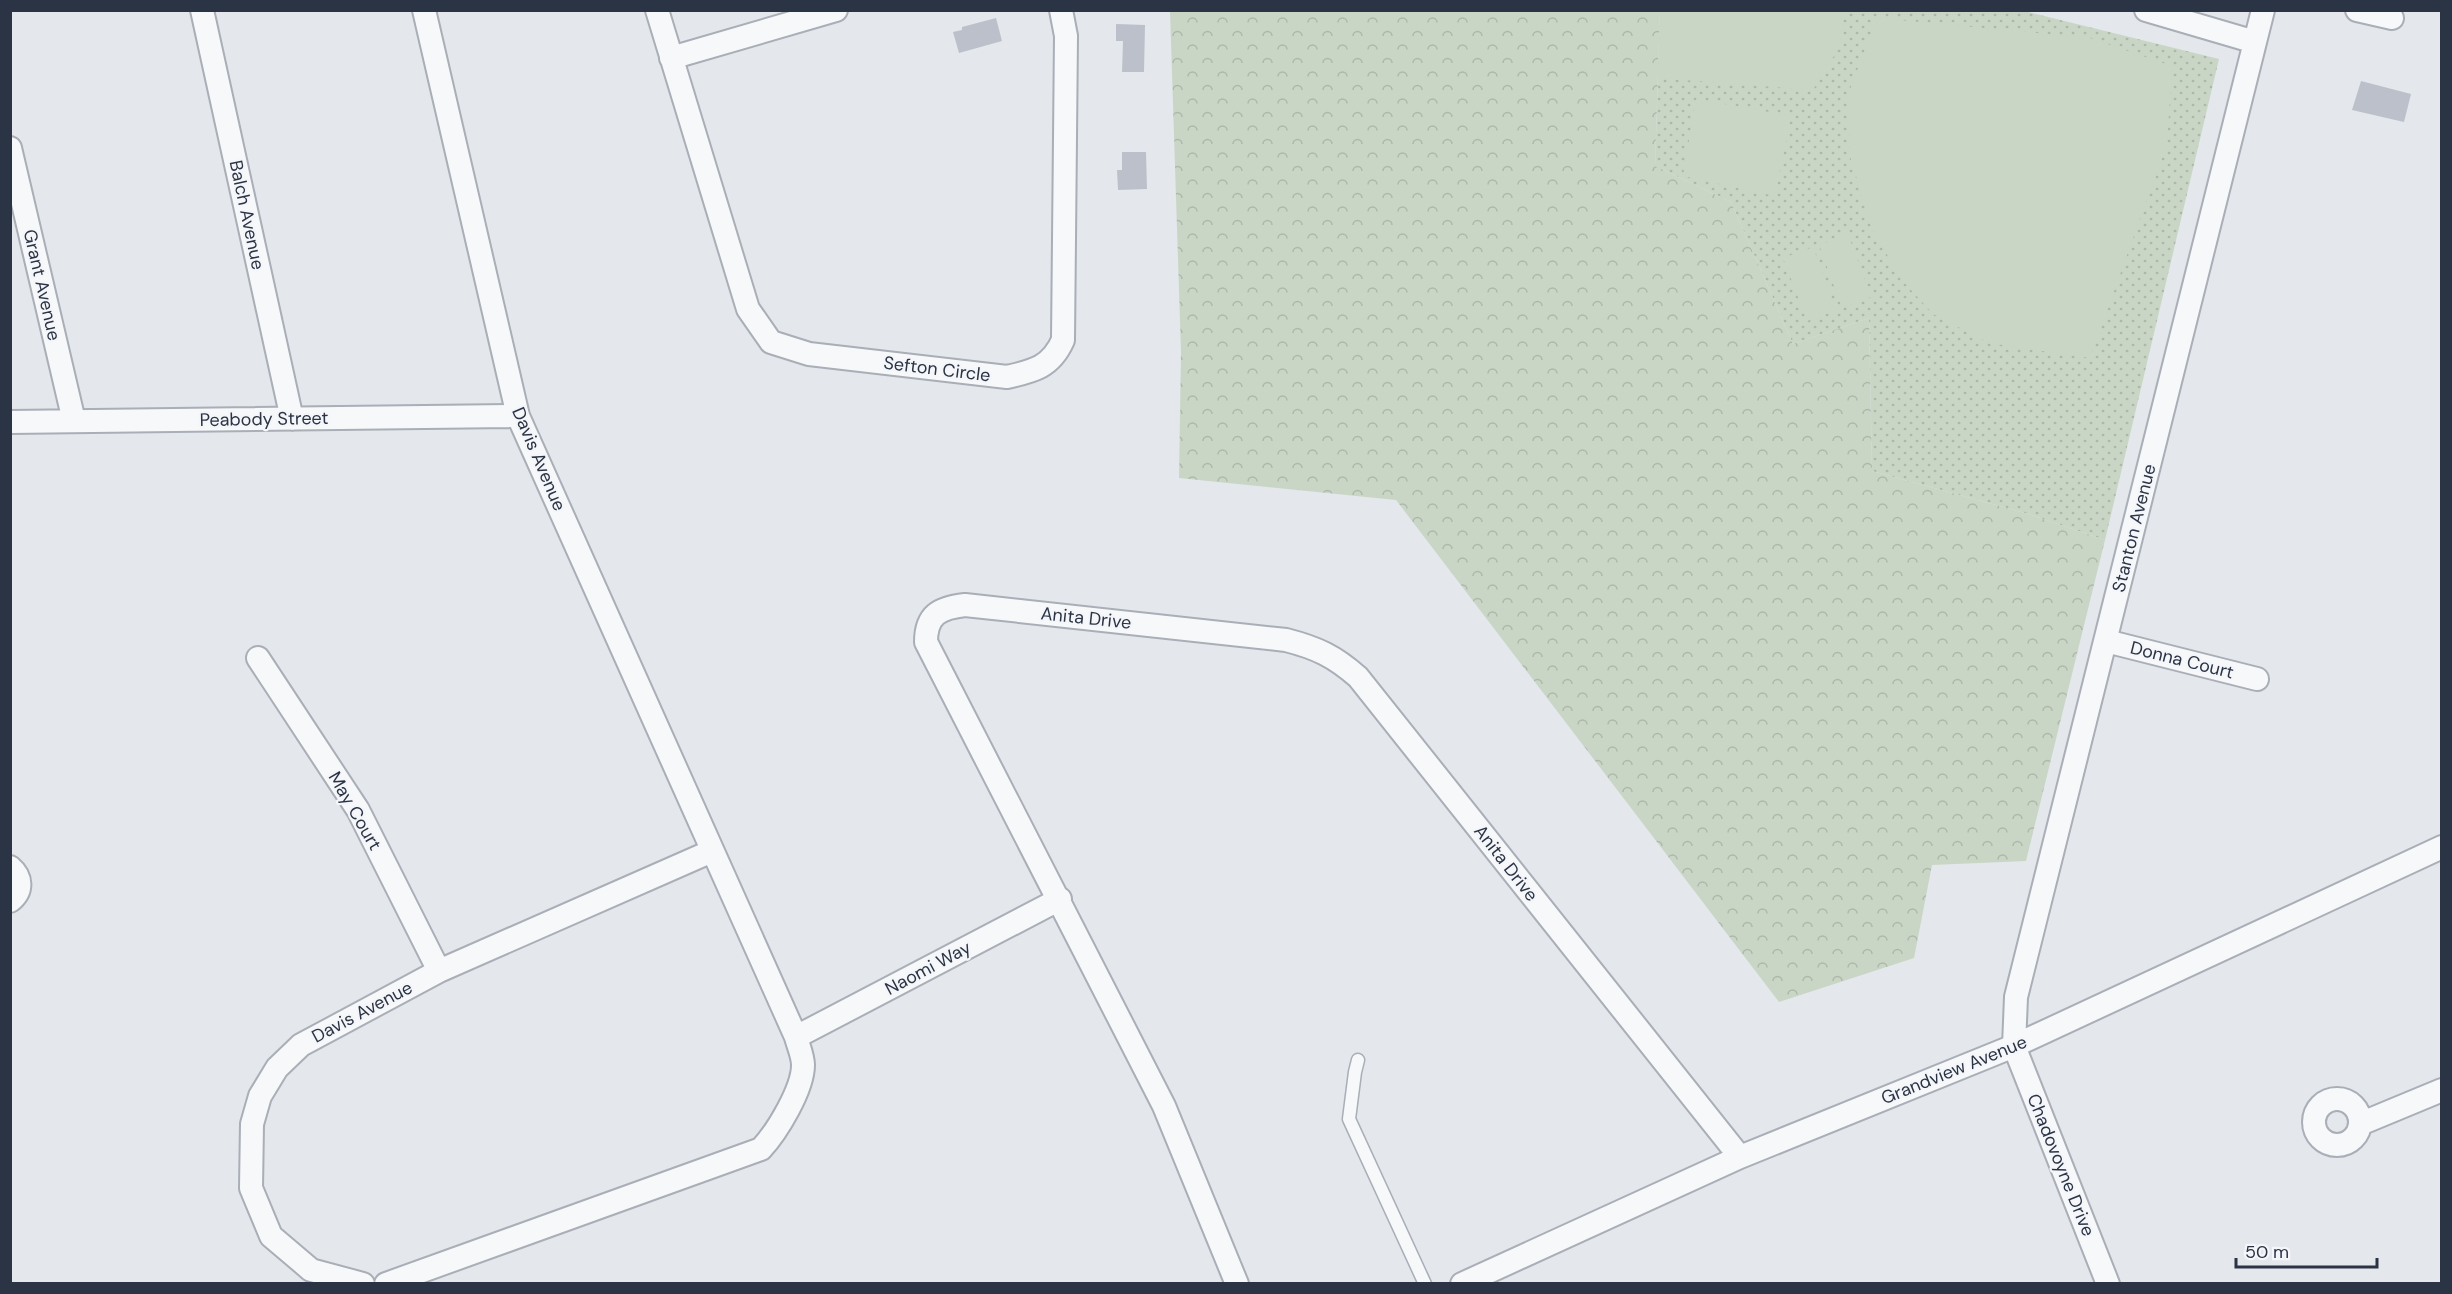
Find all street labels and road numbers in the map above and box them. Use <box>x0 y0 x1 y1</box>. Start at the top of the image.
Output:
street label: Balch Avenue <box>224 158 270 272</box>
street label: Grant Avenue <box>18 227 66 343</box>
street label: Sefton Circle <box>882 351 992 387</box>
street label: Davis Avenue <box>506 403 572 515</box>
street label: Peabody Street <box>199 406 329 432</box>
street label: Stanton Avenue <box>2106 461 2162 595</box>
street label: Anita Drive <box>1040 601 1132 635</box>
street label: Donna Court <box>2128 636 2236 684</box>
street label: May Court <box>323 767 387 855</box>
street label: Anita Drive <box>1469 820 1543 906</box>
street label: Naomi Way <box>881 935 975 1001</box>
street label: Davis Avenue <box>308 975 416 1049</box>
street label: Grandview Avenue <box>1878 1030 2030 1110</box>
street label: Chadovoyne Drive <box>2021 1090 2101 1240</box>

